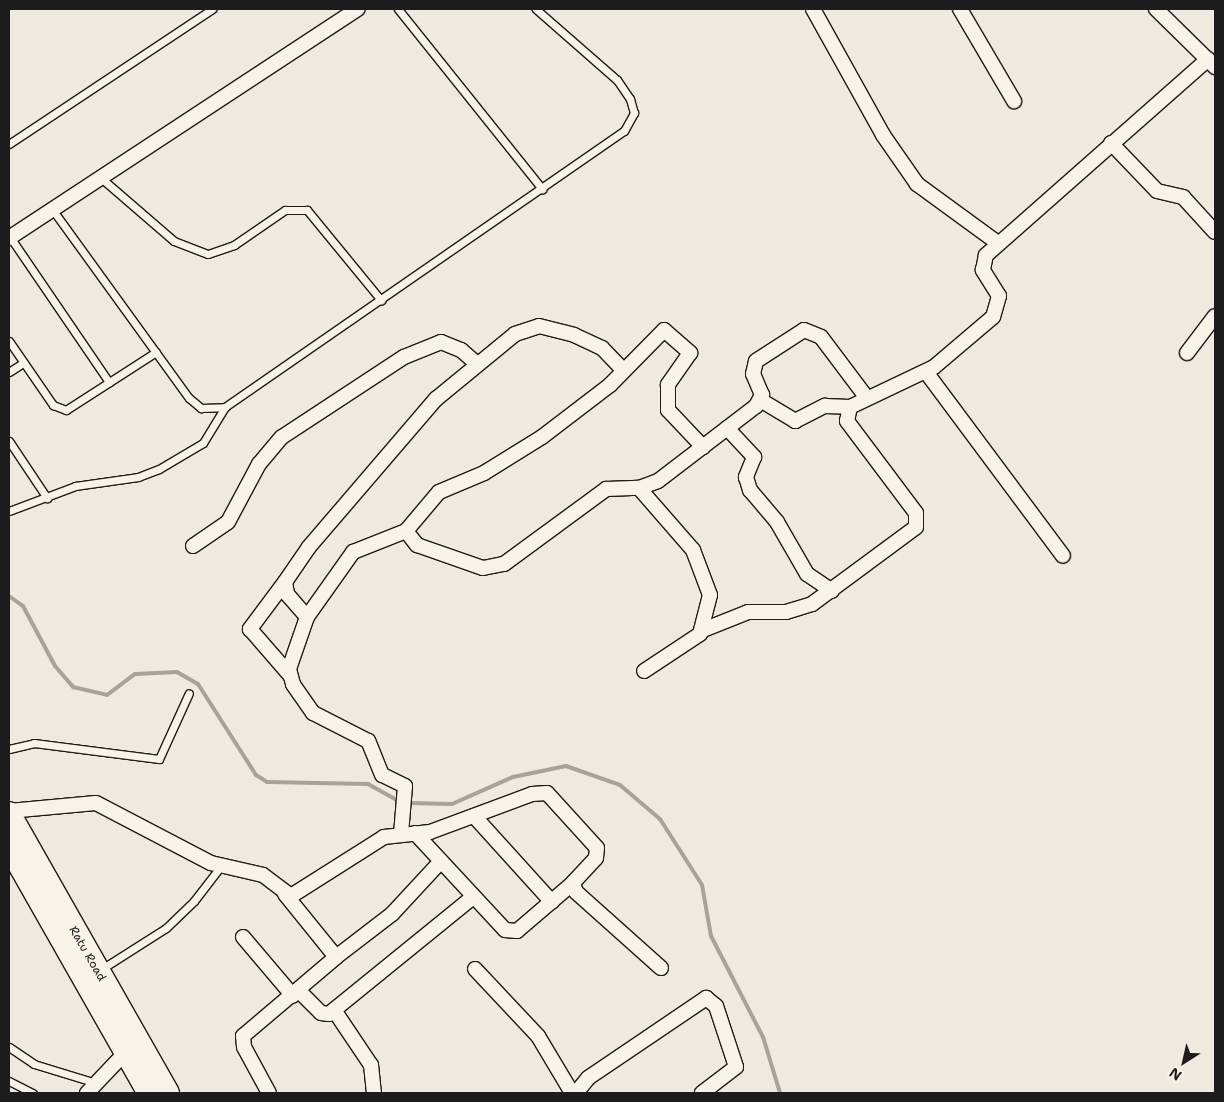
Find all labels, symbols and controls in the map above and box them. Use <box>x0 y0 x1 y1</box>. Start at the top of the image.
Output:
street label: Ratu Road <box>65 924 109 984</box>
north arrow <box>1159 1037 1209 1087</box>
text: N <box>1166 1064 1185 1085</box>

